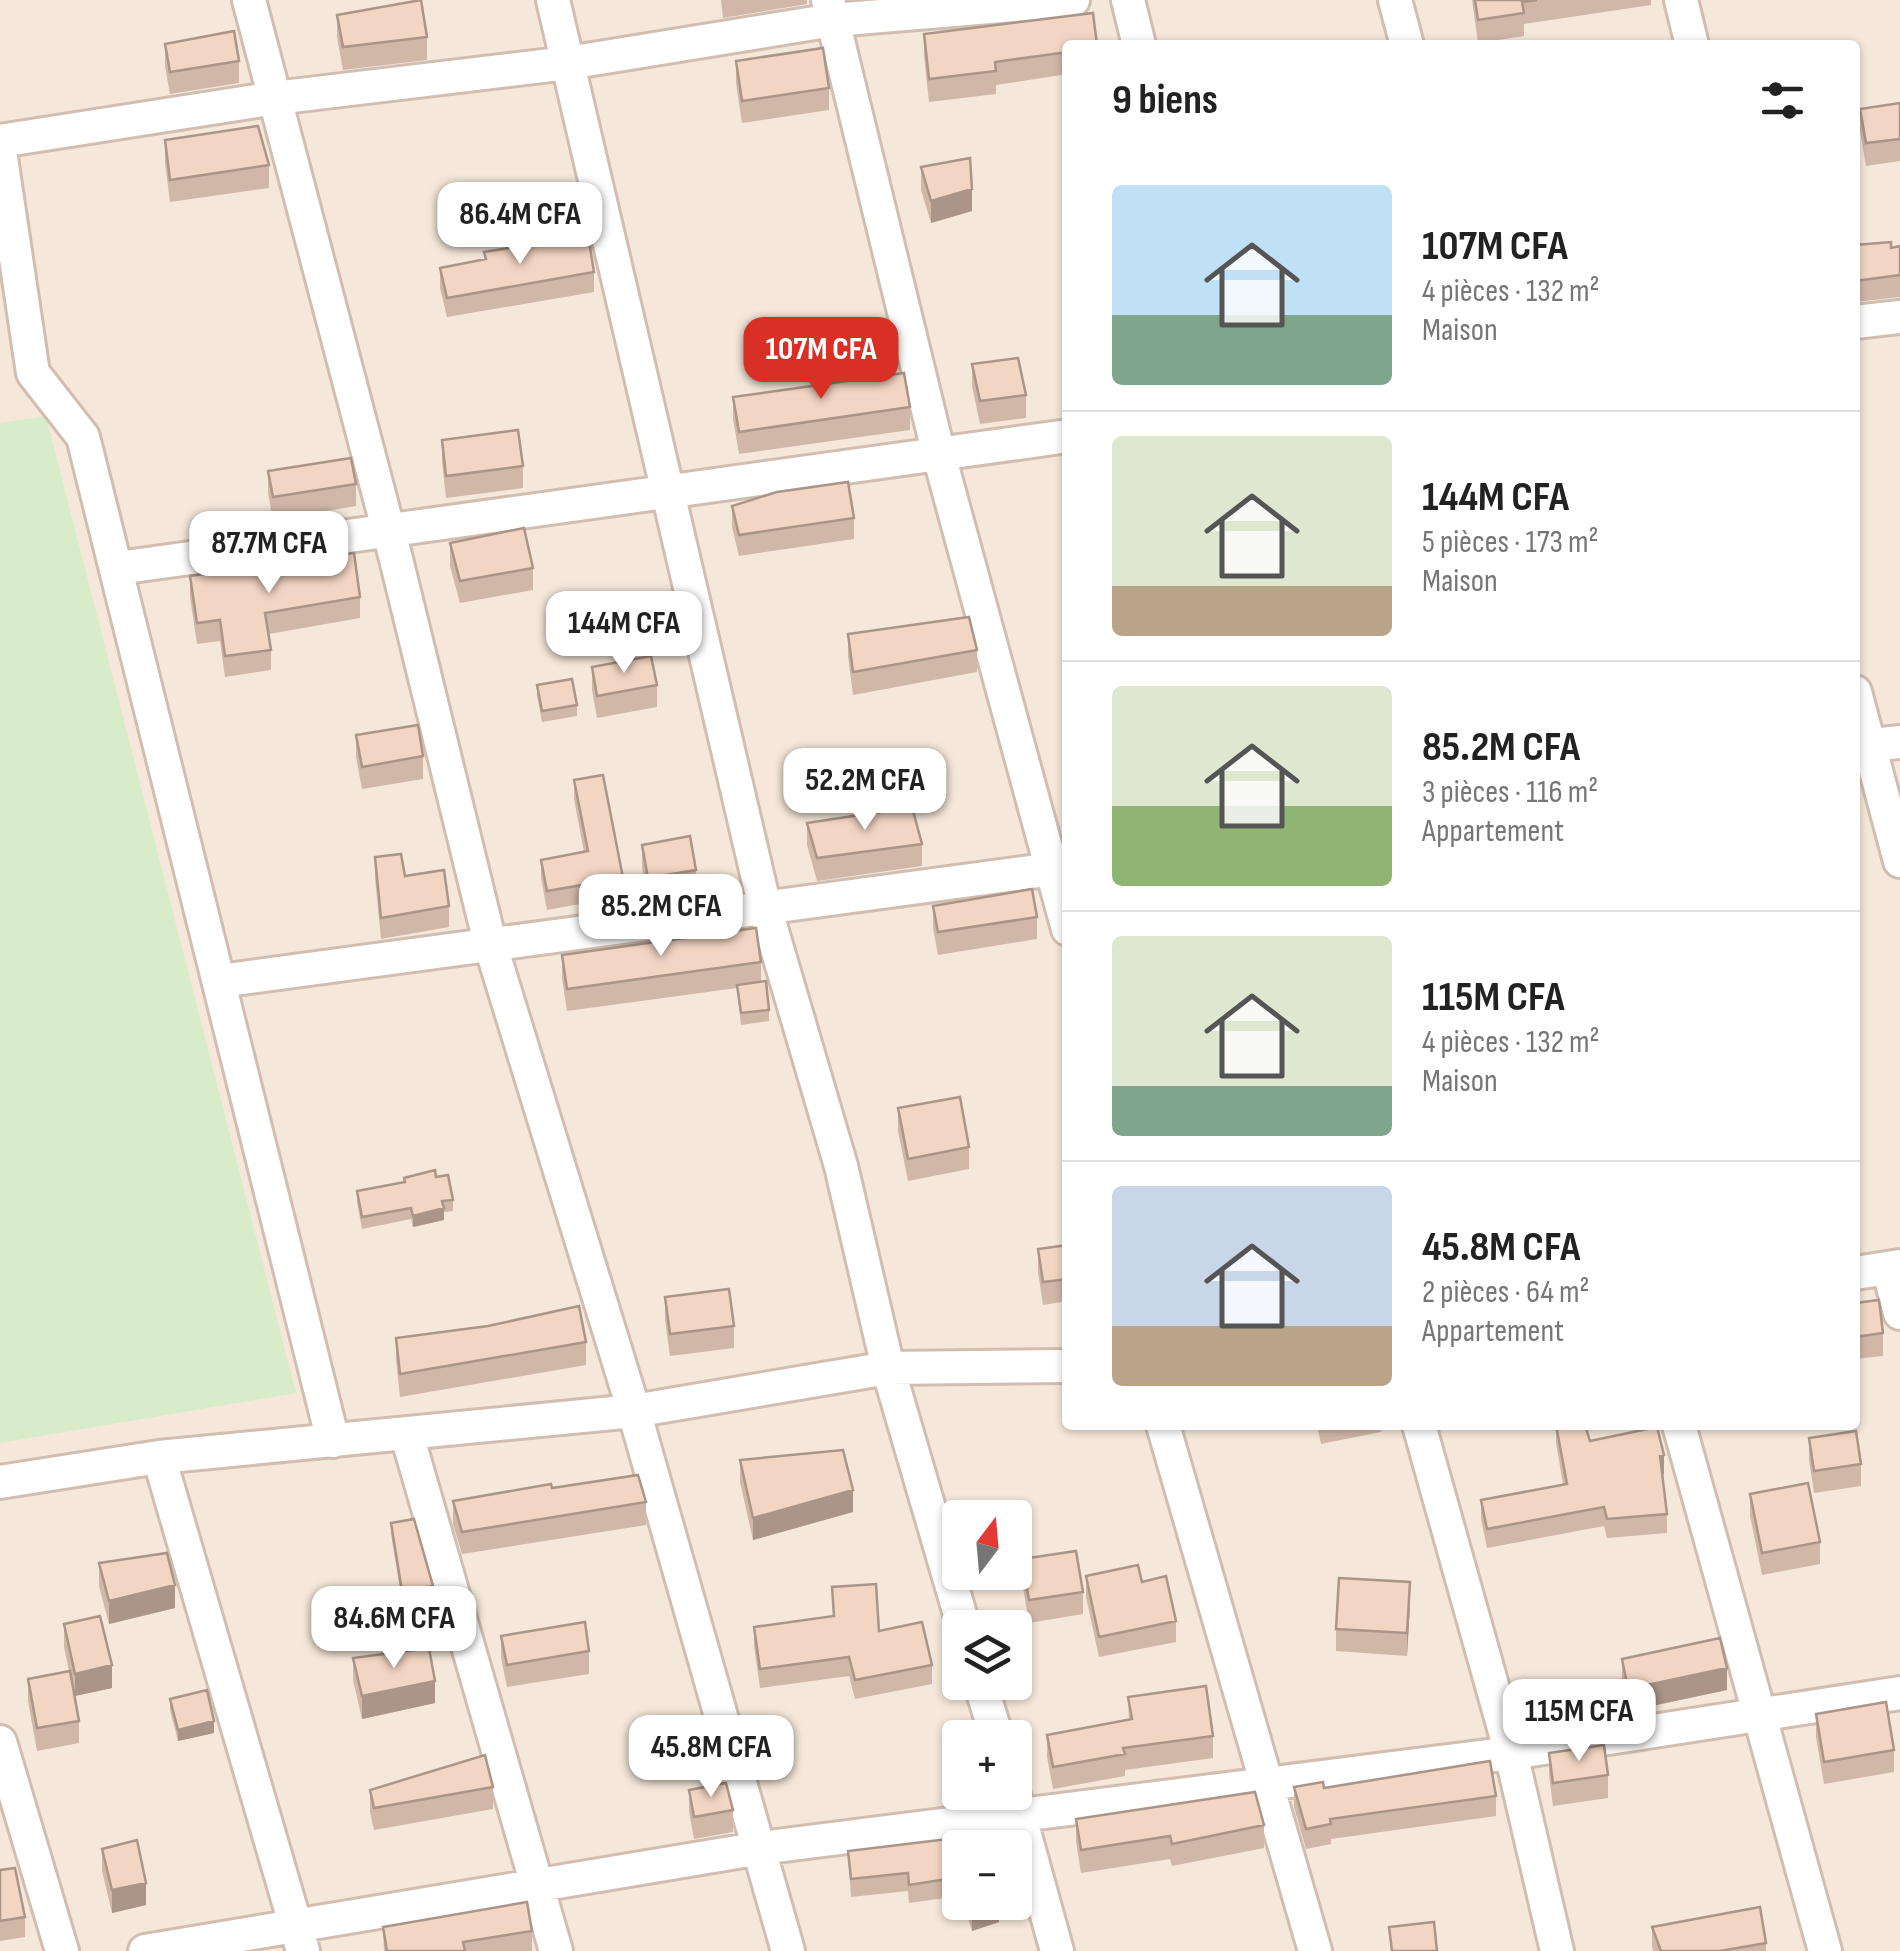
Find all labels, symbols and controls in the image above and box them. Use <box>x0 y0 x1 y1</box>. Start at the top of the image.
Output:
icon: filters <box>1755 73 1810 128</box>
text: 9 biens <box>1112 75 1218 126</box>
pin: 86.4M CFA <box>406 182 634 267</box>
text: 86.4M CFA <box>459 195 581 234</box>
text: 107M CFA <box>1422 221 1568 272</box>
icon: home <box>1192 225 1312 345</box>
text: 4 pièces · 132 m² <box>1422 272 1600 311</box>
text: Maison <box>1422 311 1498 350</box>
pin: 107M CFA <box>718 317 924 402</box>
text: 107M CFA <box>765 330 877 369</box>
text: 144M CFA <box>1422 472 1569 523</box>
icon: home <box>1192 476 1312 596</box>
pin: 87.7M CFA <box>155 511 383 596</box>
text: 5 pièces · 173 m² <box>1422 523 1599 562</box>
text: 87.7M CFA <box>211 524 327 563</box>
text: Maison <box>1422 562 1498 601</box>
pin: 144M CFA <box>521 591 727 676</box>
text: 144M CFA <box>568 604 680 643</box>
text: 85.2M CFA <box>1422 722 1580 773</box>
icon: home <box>1192 726 1312 846</box>
pin: 52.2M CFA <box>751 748 979 833</box>
text: 52.2M CFA <box>805 761 925 800</box>
text: 3 pièces · 116 m² <box>1422 773 1598 812</box>
text: Appartement <box>1422 812 1564 851</box>
pin: 85.2M CFA <box>547 874 775 959</box>
text: 85.2M CFA <box>601 887 721 926</box>
text: 115M CFA <box>1422 972 1564 1023</box>
icon: home <box>1192 976 1312 1096</box>
text: 4 pièces · 132 m² <box>1422 1023 1600 1062</box>
text: Maison <box>1422 1062 1498 1101</box>
text: 45.8M CFA <box>1422 1222 1580 1273</box>
icon: home <box>1192 1226 1312 1346</box>
text: 2 pièces · 64 m² <box>1422 1273 1589 1312</box>
text: Appartement <box>1422 1312 1564 1351</box>
north arrow <box>942 1500 1032 1590</box>
map controls <box>942 1500 1032 1920</box>
pin: 84.6M CFA <box>280 1586 508 1671</box>
text: 84.6M CFA <box>333 1599 455 1638</box>
button: layers <box>942 1610 1032 1700</box>
pin: 115M CFA <box>1476 1679 1682 1764</box>
text: 115M CFA <box>1525 1692 1633 1731</box>
pin: 45.8M CFA <box>597 1715 825 1800</box>
button: + <box>942 1720 1032 1810</box>
text: 45.8M CFA <box>651 1728 771 1767</box>
button: − <box>942 1830 1032 1920</box>

